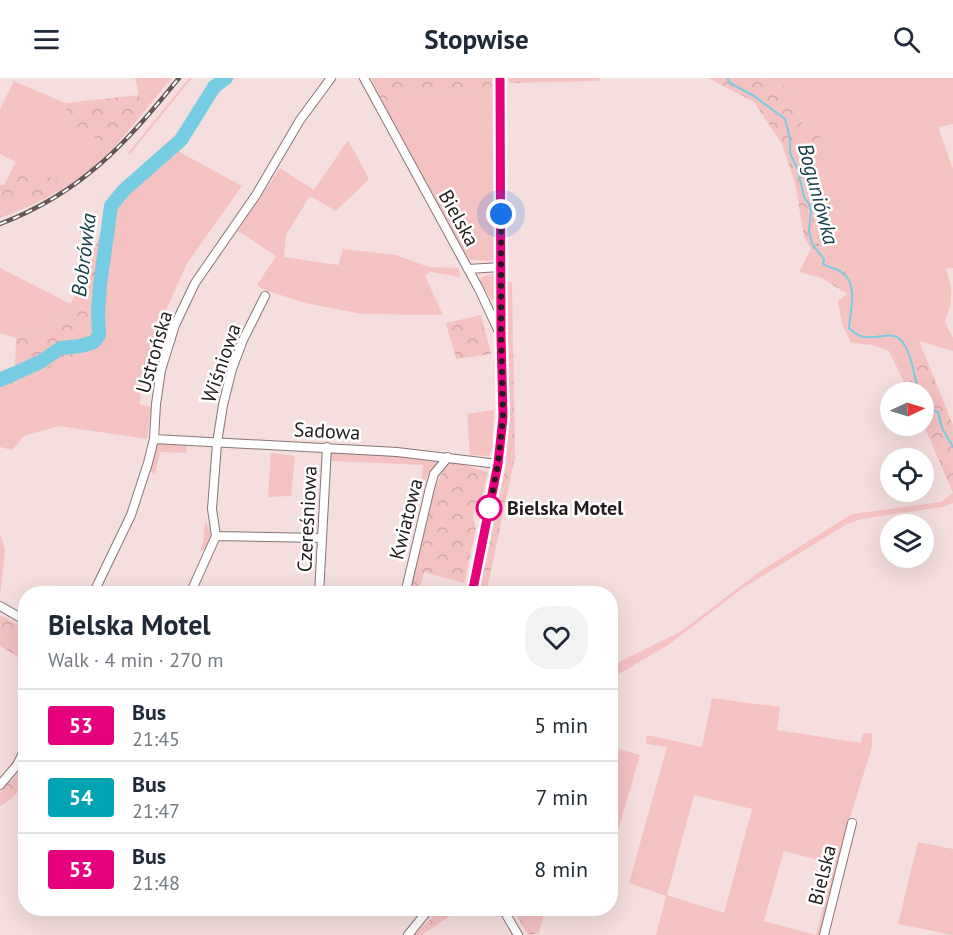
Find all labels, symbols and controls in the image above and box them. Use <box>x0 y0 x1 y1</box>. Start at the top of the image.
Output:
text: Stopwise <box>424 22 529 56</box>
icon: menu <box>30 23 63 56</box>
icon: search <box>890 23 923 56</box>
water label: Boguniówka <box>792 140 845 248</box>
street label: Bielska <box>433 185 485 251</box>
your location <box>486 199 516 229</box>
water label: Bobrówka <box>65 211 102 298</box>
street label: Ustrońska <box>130 308 178 396</box>
street label: Wiśniowa <box>195 320 247 406</box>
north arrow <box>880 382 934 436</box>
map controls <box>880 382 934 568</box>
street label: Sadowa <box>293 416 361 446</box>
button: locate <box>880 448 934 502</box>
street label: Czereśniowa <box>291 465 323 573</box>
street label: Kwiatowa <box>383 476 429 562</box>
marker: Bielska Motel <box>476 495 502 521</box>
place label: Bielska Motel <box>507 495 623 521</box>
button: layers <box>880 514 934 568</box>
text: Bielska Motel <box>48 606 211 643</box>
button: heart <box>525 606 588 669</box>
text: Walk · 4 min · 270 m <box>48 647 224 673</box>
text: Bus <box>132 698 166 726</box>
text: 5 min <box>534 711 588 739</box>
text: 53 <box>69 712 93 739</box>
text: 21:45 <box>132 726 180 752</box>
text: Bus <box>132 770 166 798</box>
text: 7 min <box>536 783 588 811</box>
text: 54 <box>69 784 93 811</box>
text: 21:47 <box>132 798 180 824</box>
text: Bus <box>132 842 166 870</box>
street label: Bielska <box>802 842 842 908</box>
text: 8 min <box>534 855 588 883</box>
text: 53 <box>69 856 93 883</box>
text: 21:48 <box>132 870 180 896</box>

